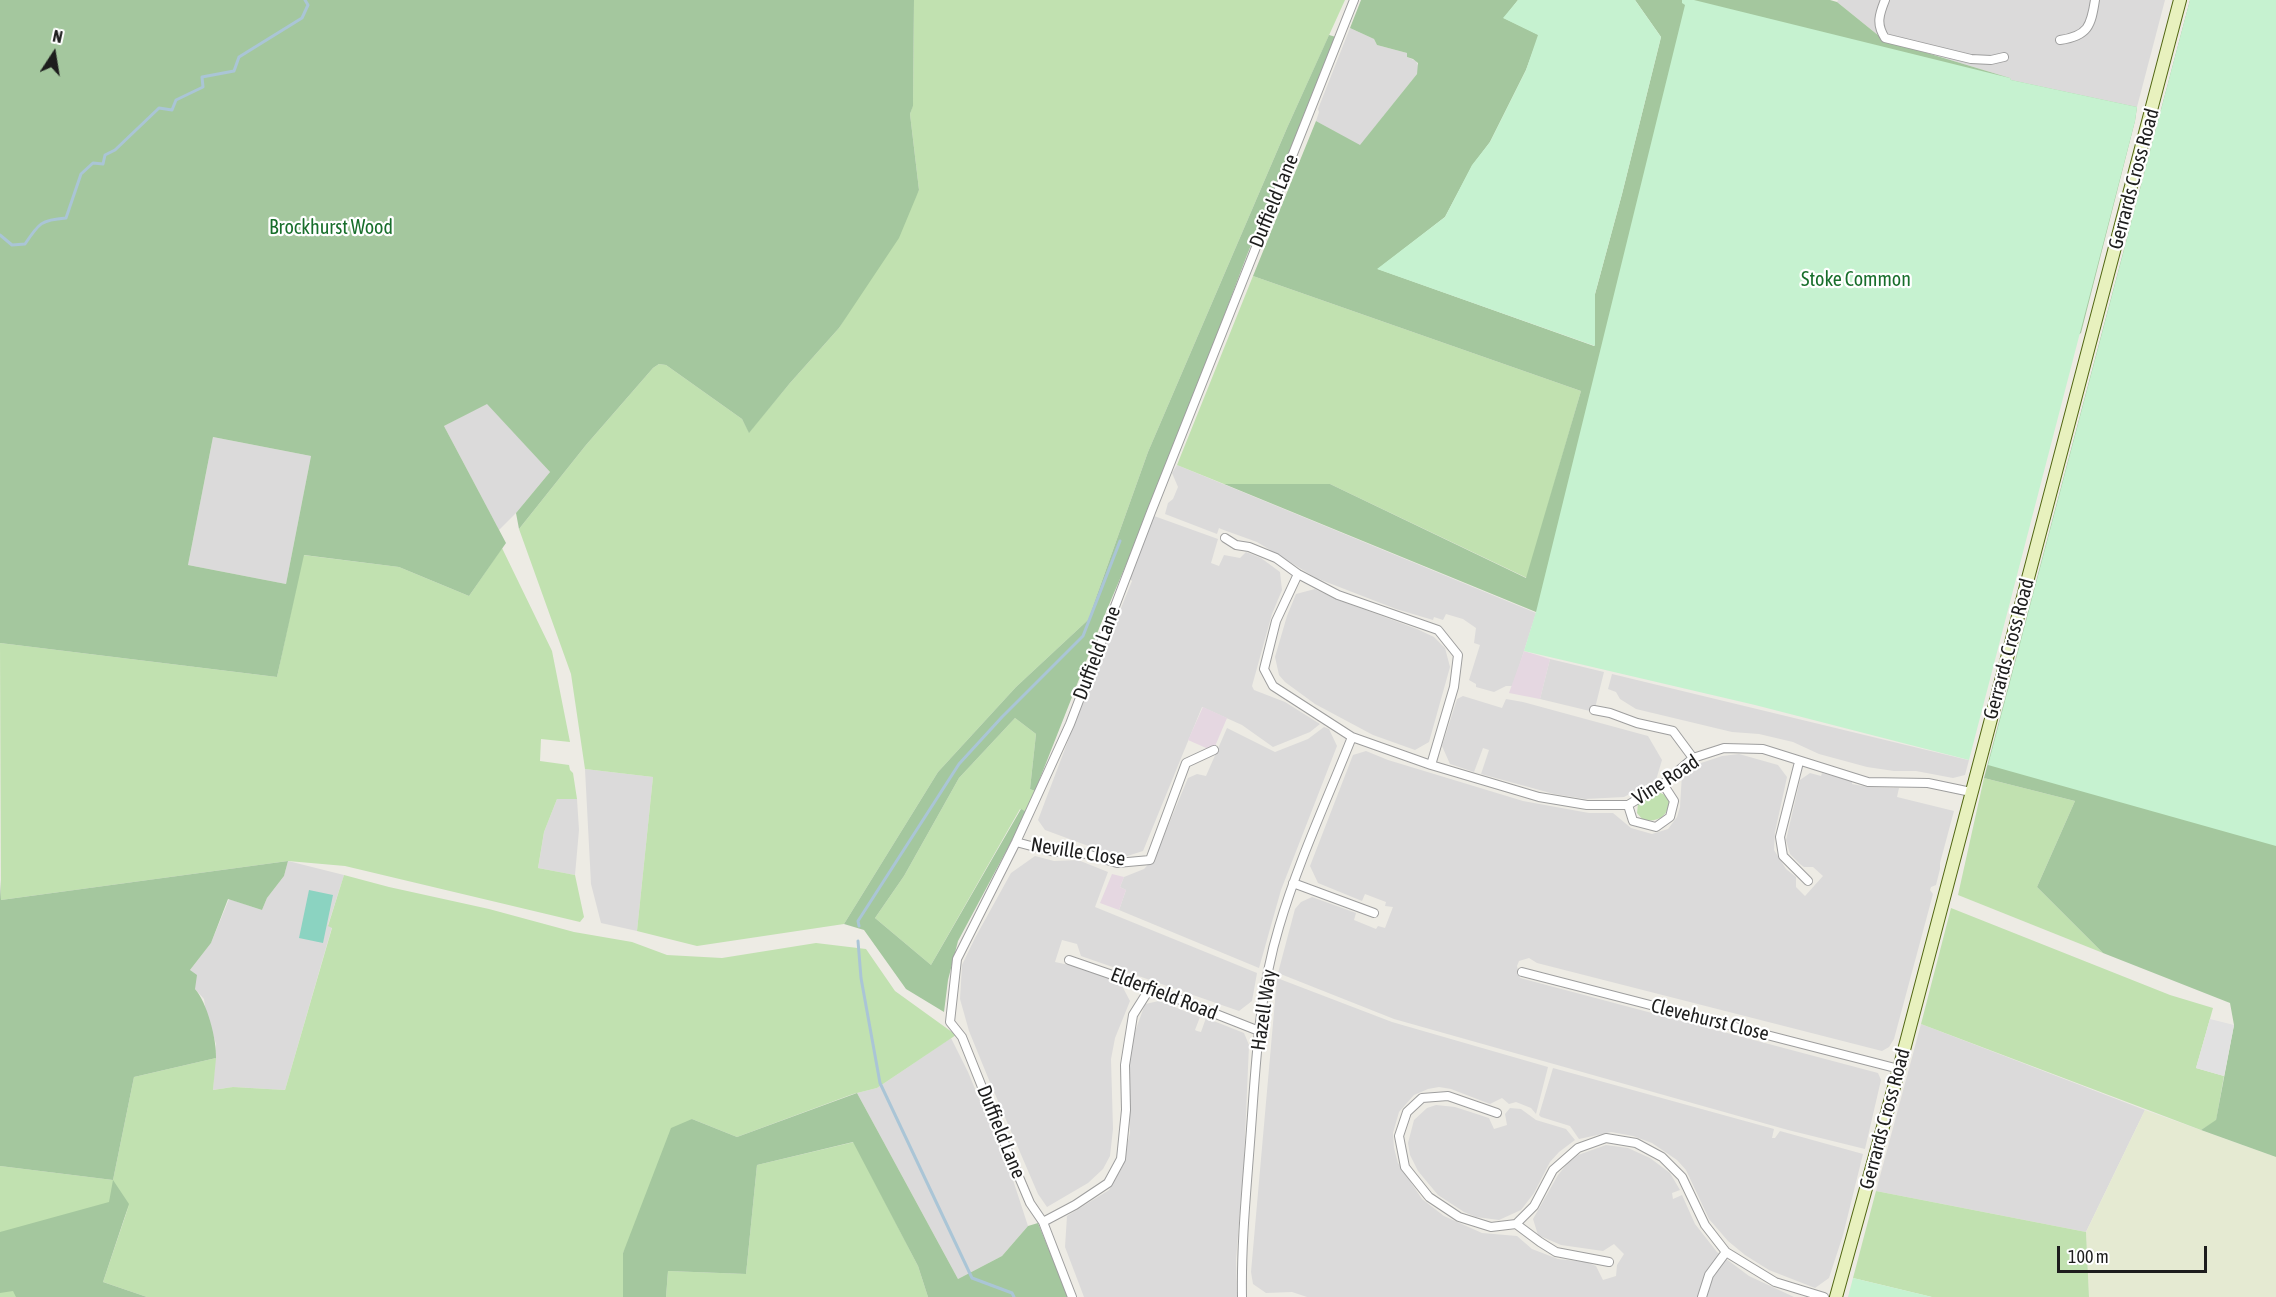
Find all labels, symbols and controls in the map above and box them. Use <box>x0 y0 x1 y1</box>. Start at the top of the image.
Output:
north arrow <box>24 24 84 84</box>
text: N <box>51 27 64 46</box>
street label: Gerrards Cross Road <box>2104 106 2164 252</box>
street label: Duffield Lane <box>1244 151 1304 251</box>
park label: Brockhurst Wood <box>269 216 393 240</box>
park label: Stoke Common <box>1801 268 1911 292</box>
street label: Gerrards Cross Road <box>1979 576 2039 722</box>
street label: Duffield Lane <box>1068 603 1126 703</box>
street label: Vine Road <box>1628 750 1704 810</box>
street label: Neville Close <box>1029 833 1127 871</box>
street label: Elderfield Road <box>1107 963 1221 1025</box>
street label: Hazell Way <box>1246 968 1282 1052</box>
street label: Clevehurst Close <box>1649 994 1771 1046</box>
street label: Gerrards Cross Road <box>1855 1046 1915 1192</box>
street label: Duffield Lane <box>971 1082 1031 1182</box>
scale bar <box>2060 1234 2210 1272</box>
text: 100 m <box>2068 1246 2109 1267</box>

